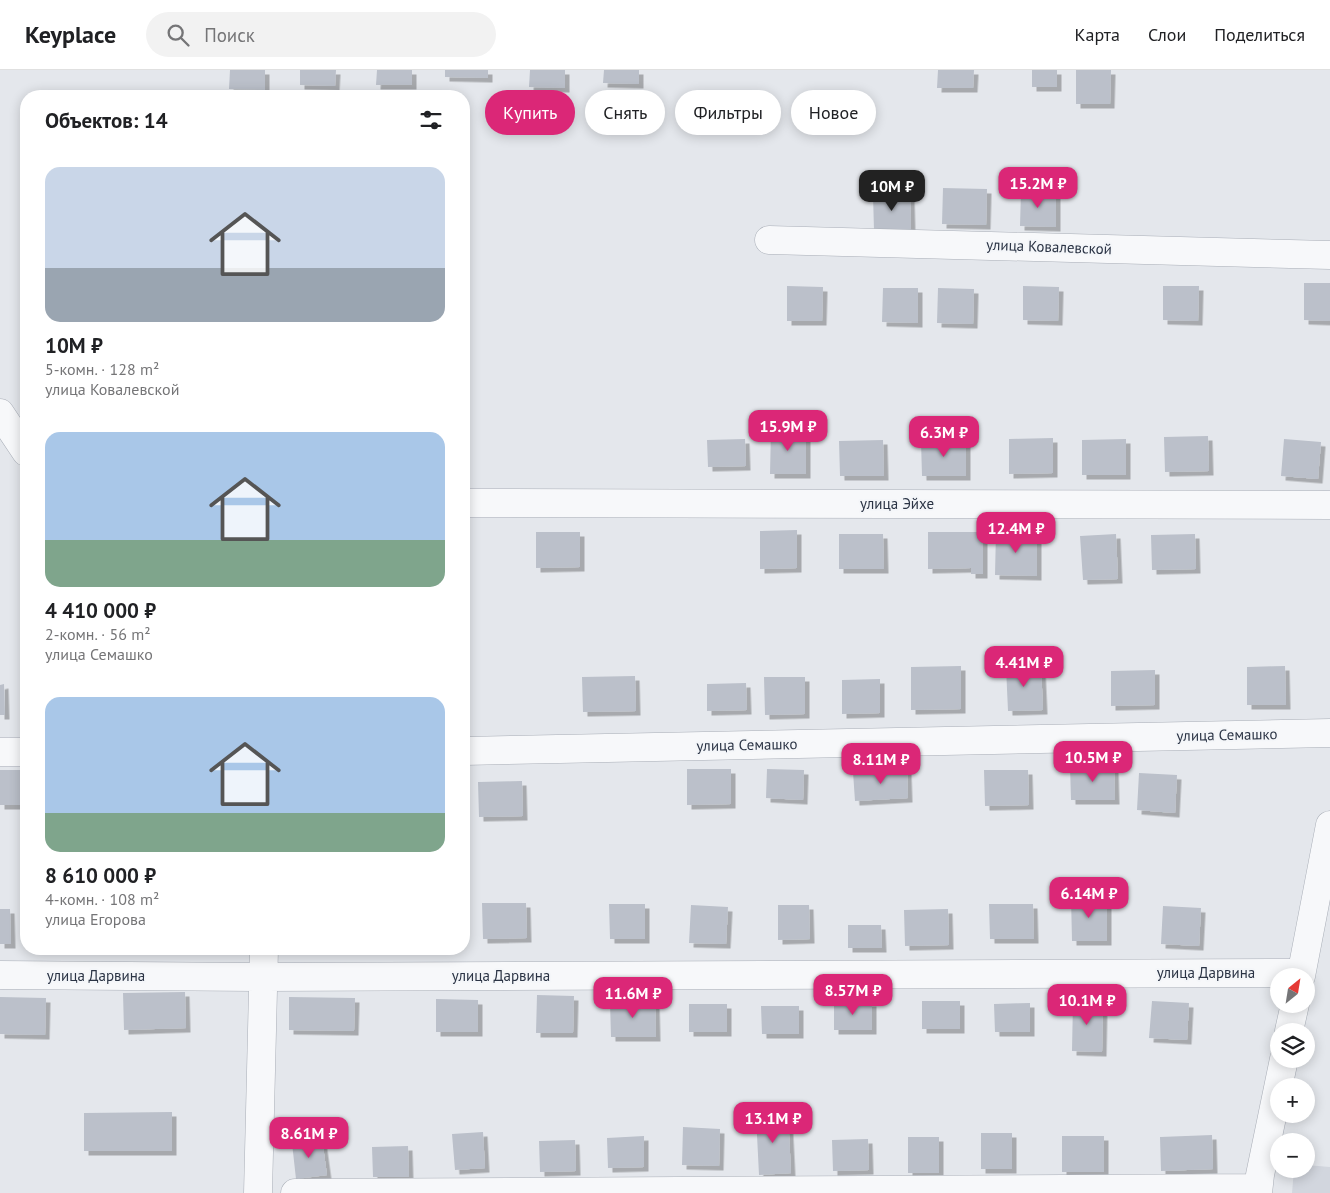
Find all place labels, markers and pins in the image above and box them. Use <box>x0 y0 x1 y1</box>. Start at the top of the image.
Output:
pin: 15.2M ₽ <box>992 166 1084 209</box>
pin: 10M ₽ <box>857 170 927 212</box>
pin: 15.9M ₽ <box>742 410 834 452</box>
pin: 6.3M ₽ <box>903 416 985 458</box>
pin: 12.4M ₽ <box>970 512 1062 554</box>
pin: 4.41M ₽ <box>978 646 1070 688</box>
pin: 10.5M ₽ <box>1047 740 1139 783</box>
pin: 8.11M ₽ <box>835 742 927 785</box>
pin: 6.14M ₽ <box>1043 876 1135 919</box>
pin: 8.57M ₽ <box>807 974 899 1016</box>
pin: 11.6M ₽ <box>587 976 679 1019</box>
pin: 10.1M ₽ <box>1041 984 1133 1026</box>
pin: 13.1M ₽ <box>727 1102 819 1144</box>
pin: 8.61M ₽ <box>263 1116 355 1159</box>

